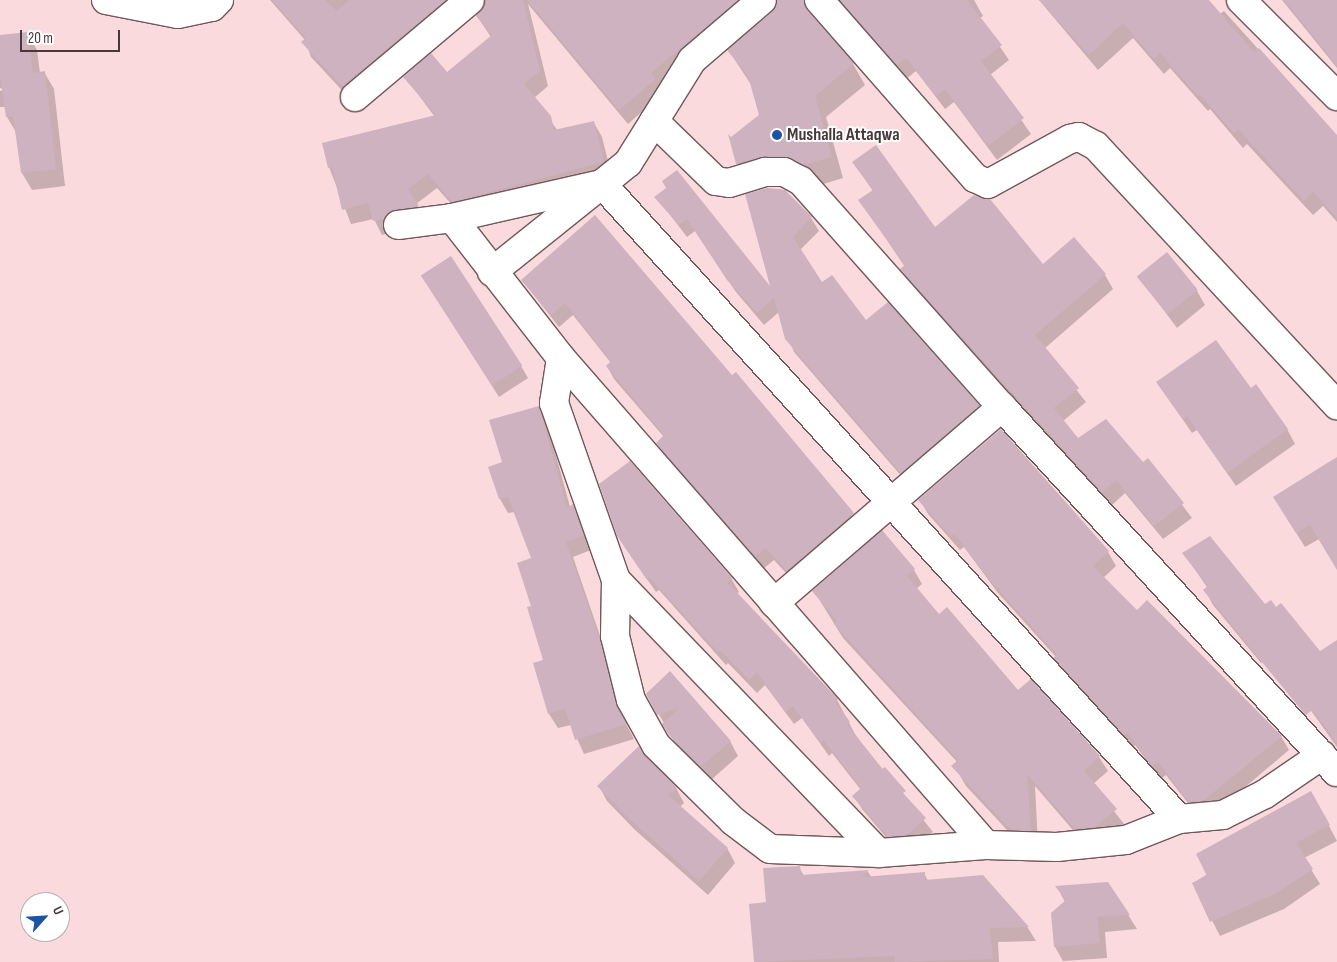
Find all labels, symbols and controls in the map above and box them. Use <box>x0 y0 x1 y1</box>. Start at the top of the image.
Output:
scale bar <box>22 20 122 52</box>
text: 20 m <box>28 29 53 48</box>
place label: Mushalla Attaqwa <box>787 124 900 146</box>
marker: Mushalla Attaqwa <box>771 129 783 141</box>
north arrow <box>20 892 70 942</box>
text: U <box>49 904 67 918</box>

